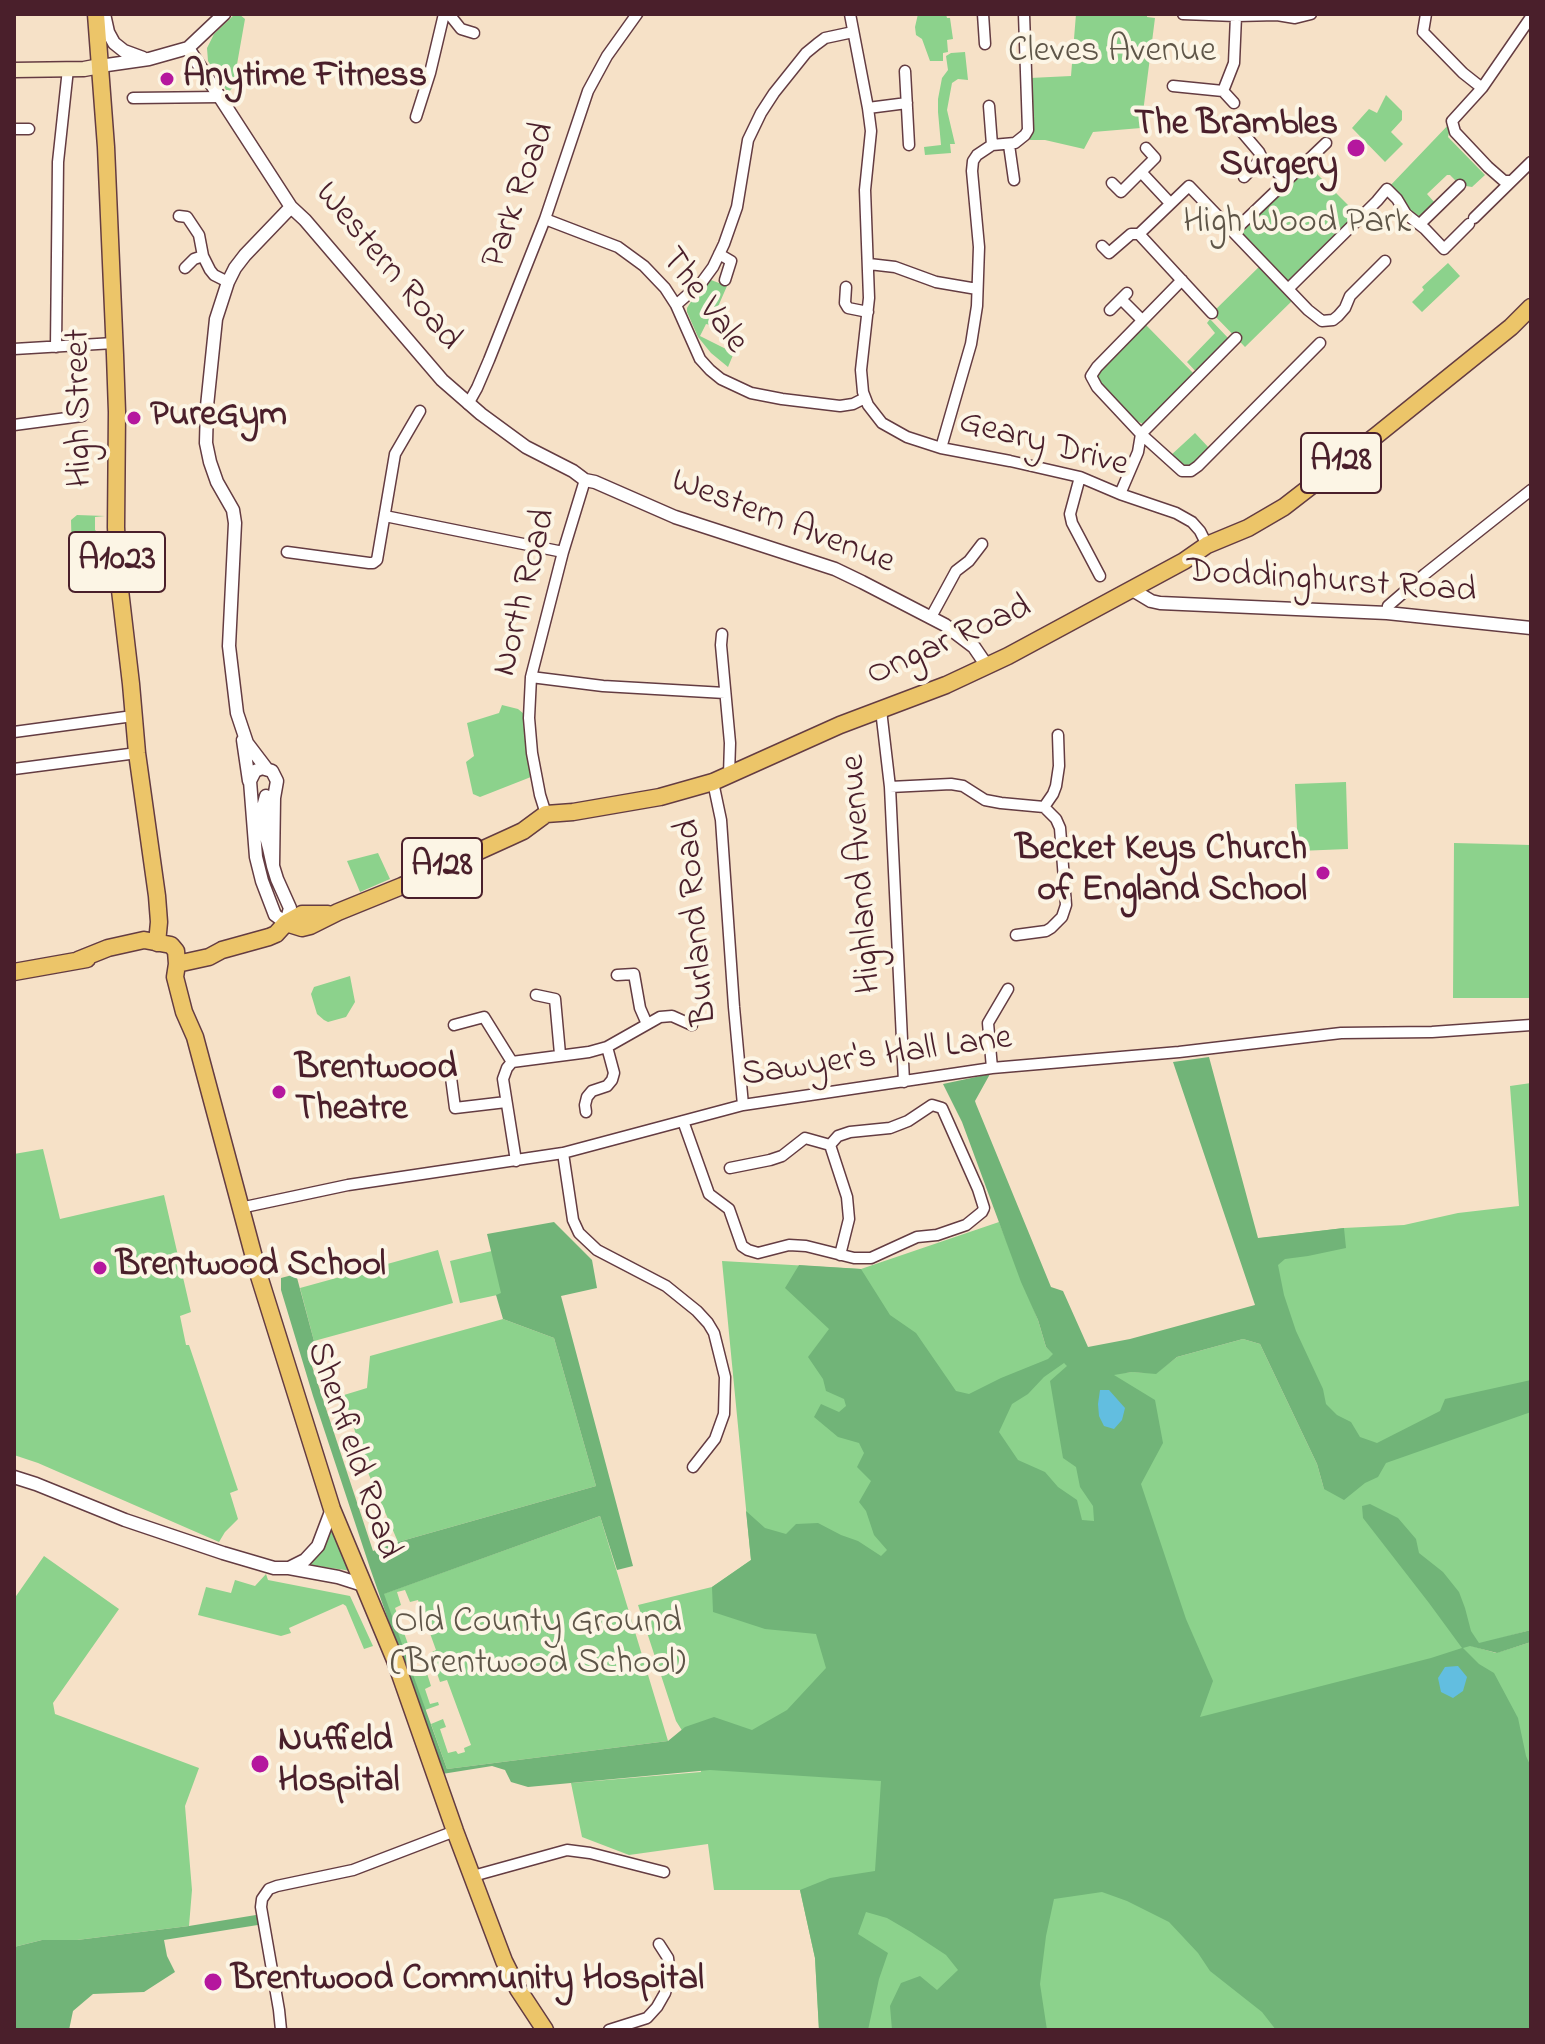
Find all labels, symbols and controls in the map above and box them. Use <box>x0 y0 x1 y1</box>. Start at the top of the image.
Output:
park label: Cleves Avenue <box>1008 32 1216 76</box>
place label: Anytime Fitness <box>183 57 427 101</box>
marker: Anytime Fitness <box>158 70 176 88</box>
place label: The Brambles Surgery <box>1134 105 1338 190</box>
street label: Park Road <box>475 117 567 275</box>
marker: The Brambles Surgery <box>1345 137 1367 159</box>
street label: Western Road <box>303 175 469 361</box>
park label: High Wood Park <box>1183 203 1411 247</box>
street label: The Vale <box>648 241 756 363</box>
street label: High Street <box>59 328 105 488</box>
place label: PureGym <box>150 396 287 440</box>
street label: Geary Drive <box>954 403 1132 489</box>
marker: PureGym <box>125 409 143 427</box>
road number: A128 <box>1301 433 1381 493</box>
street label: Western Avenue <box>664 462 900 586</box>
street label: North Road <box>485 505 569 681</box>
road number: A1023 <box>69 532 165 592</box>
street label: Doddinghurst Road <box>1184 552 1478 616</box>
street label: Ongar Road <box>861 588 1039 698</box>
street label: Highland Avenue <box>834 753 894 995</box>
street label: Burland Road <box>668 817 730 1027</box>
place label: Becket Keys Church of England School <box>1015 830 1307 915</box>
road number: A128 <box>402 838 482 898</box>
marker: Becket Keys Church of England School <box>1314 864 1332 882</box>
street label: Sawyer's Hall Lane <box>739 1019 1015 1099</box>
place label: Brentwood Theatre <box>295 1049 457 1134</box>
marker: Brentwood Theatre <box>270 1083 288 1101</box>
place label: Brentwood School <box>116 1246 386 1290</box>
marker: Brentwood School <box>91 1259 109 1277</box>
street label: Shenfield Road <box>294 1337 408 1565</box>
park label: Old County Ground (Brentwood School) <box>390 1603 686 1688</box>
place label: Nuffield Hospital <box>278 1721 400 1806</box>
marker: Nuffield Hospital <box>249 1753 271 1775</box>
place label: Brentwood Community Hospital <box>231 1960 704 2004</box>
marker: Brentwood Community Hospital <box>202 1971 224 1993</box>

